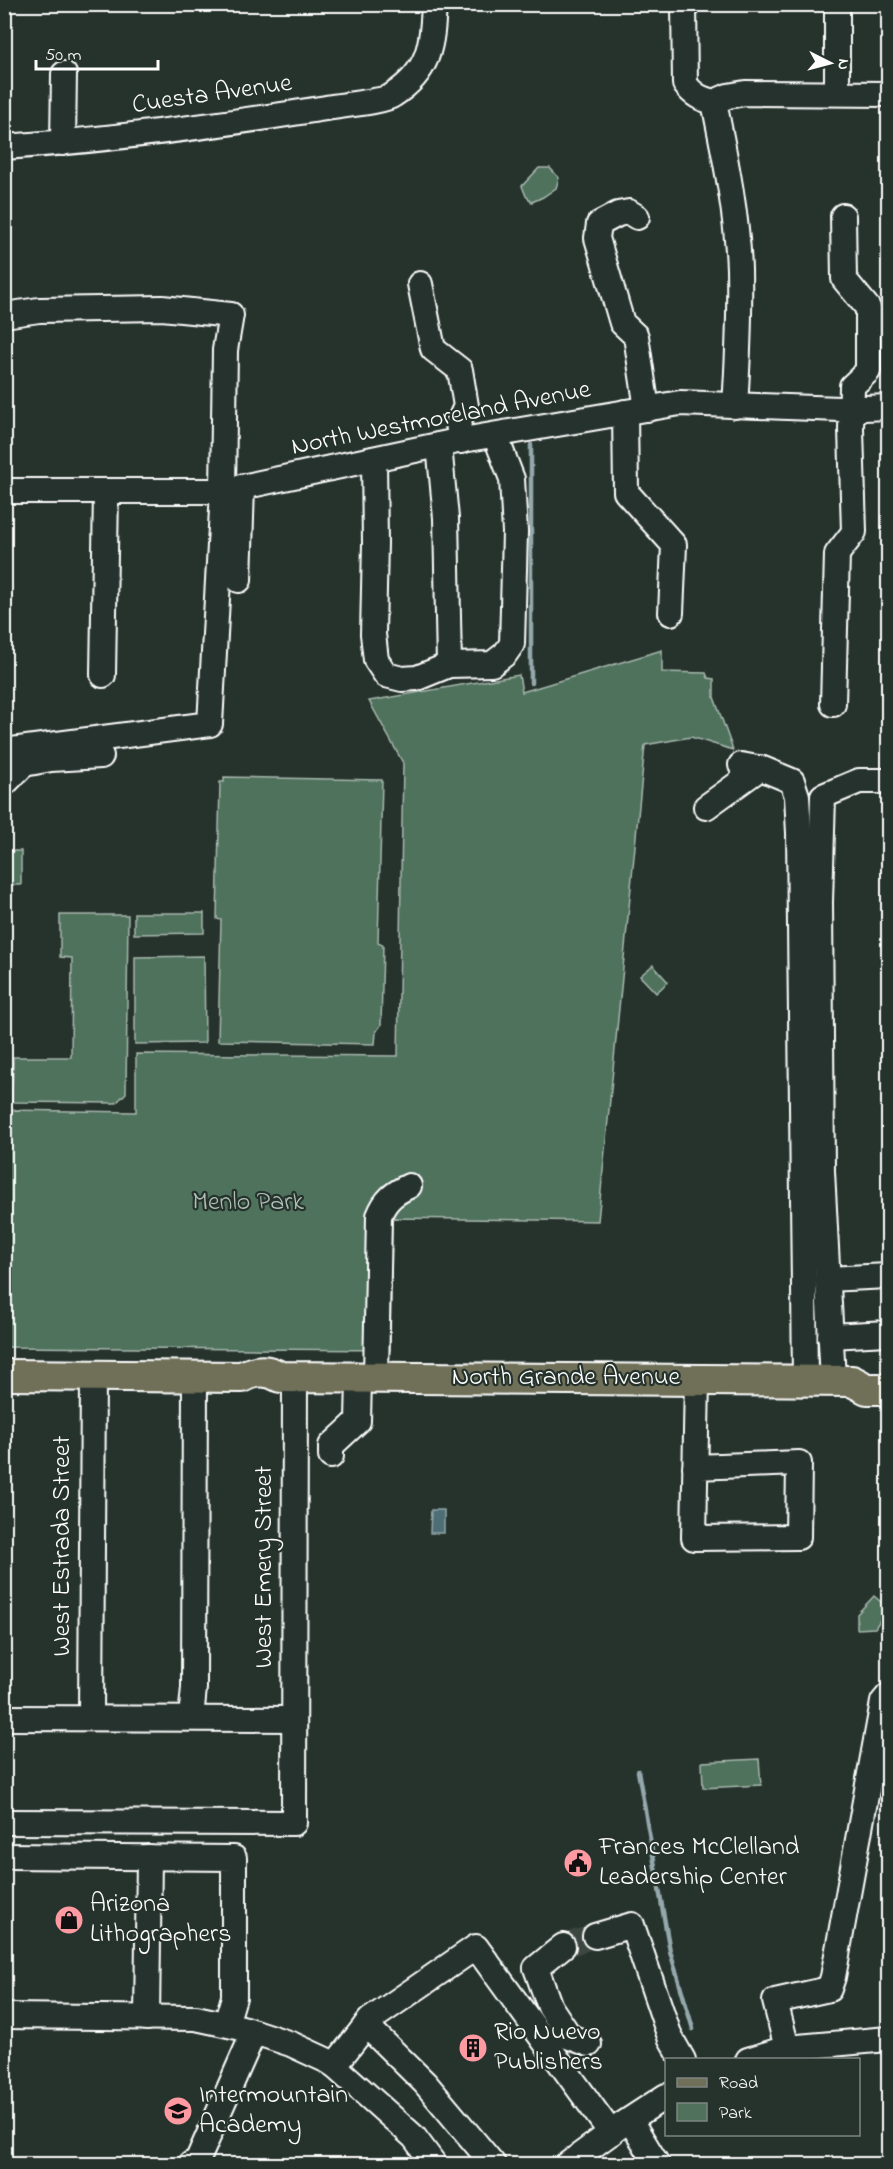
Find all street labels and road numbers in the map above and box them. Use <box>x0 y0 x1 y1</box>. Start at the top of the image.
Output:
street label: Cuesta Avenue <box>130 65 295 125</box>
street label: North Westmoreland Avenue <box>288 371 594 467</box>
street label: North Grande Avenue <box>452 1359 681 1397</box>
street label: West Estrada Street <box>44 1435 82 1656</box>
street label: West Emery Street <box>246 1466 284 1668</box>

